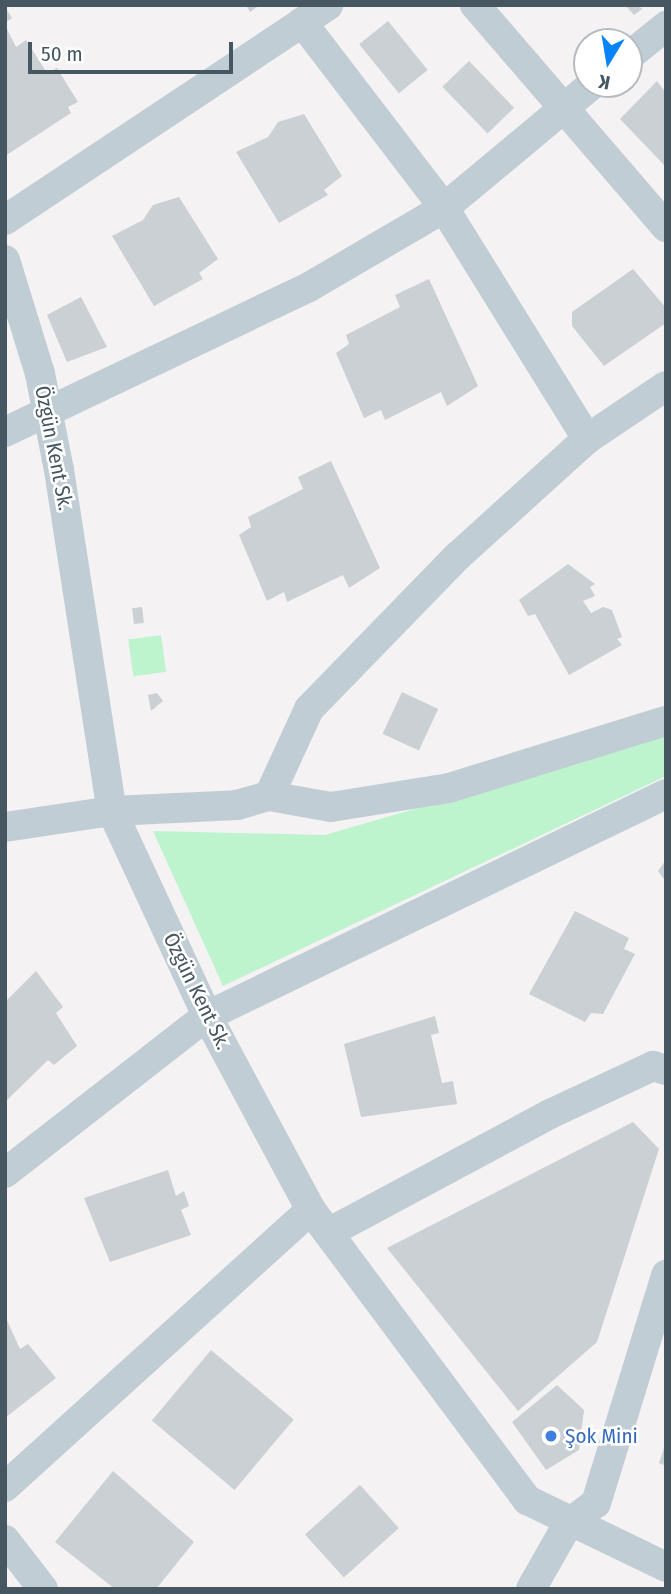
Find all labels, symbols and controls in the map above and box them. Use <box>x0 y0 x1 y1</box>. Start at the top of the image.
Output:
scale bar <box>32 28 236 72</box>
north arrow <box>573 28 643 98</box>
text: 50 m <box>41 41 83 67</box>
text: K <box>597 70 612 94</box>
street label: Özgün Kent Sk. <box>30 383 78 513</box>
street label: Özgün Kent Sk. <box>158 929 236 1053</box>
place label: Şok Mini <box>565 1423 638 1449</box>
marker: Şok Mini <box>543 1428 559 1444</box>

